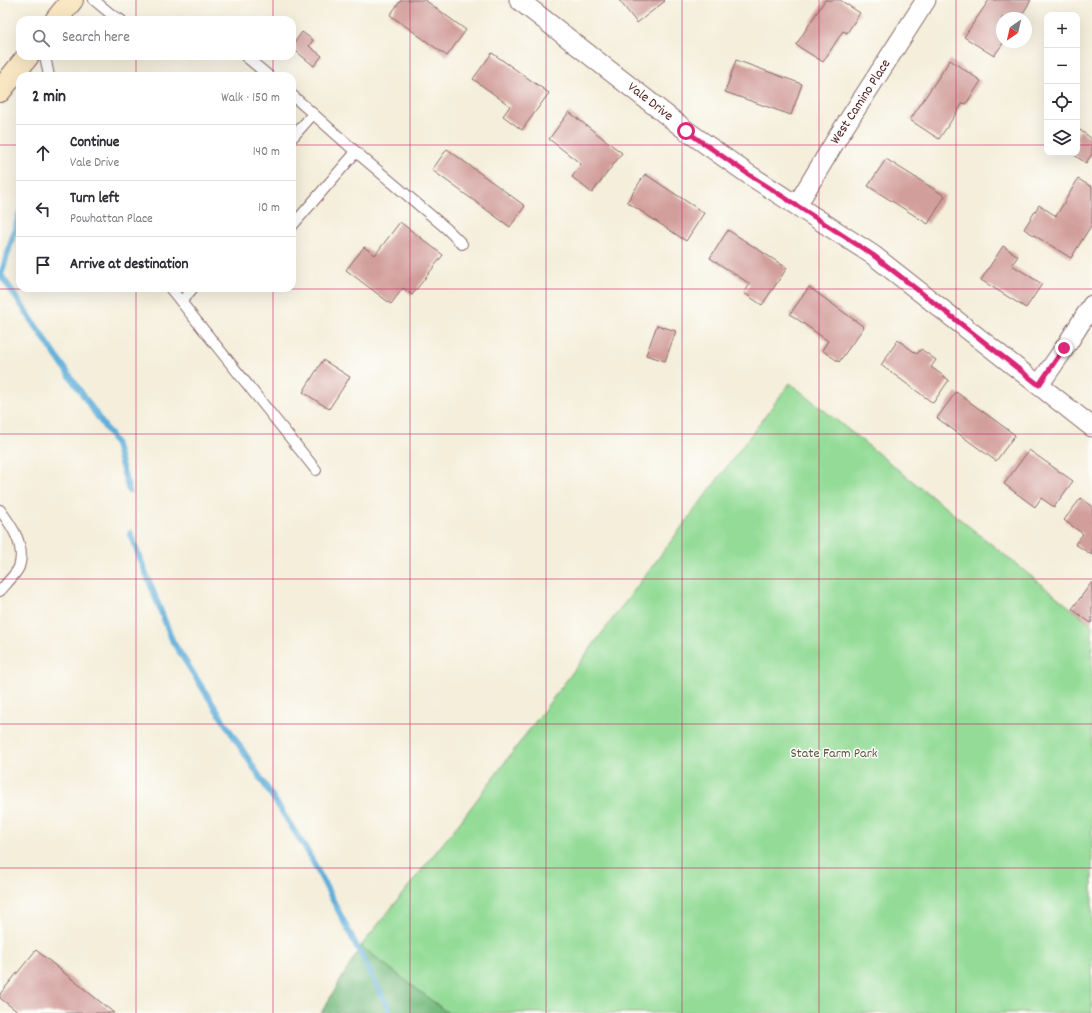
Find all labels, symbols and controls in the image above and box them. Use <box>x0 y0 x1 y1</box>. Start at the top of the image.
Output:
north arrow <box>996 12 1032 48</box>
map controls <box>1044 12 1080 156</box>
button: + <box>1044 12 1080 48</box>
search box <box>16 16 296 60</box>
icon: search <box>30 27 52 49</box>
text: Search here <box>62 27 130 49</box>
button: − <box>1044 48 1080 84</box>
street label: West Camino Place <box>826 55 896 149</box>
street label: Vale Drive <box>623 78 677 126</box>
button: locate <box>1044 84 1080 120</box>
text: 2 min <box>32 86 66 110</box>
text: Walk · 150 m <box>221 89 280 108</box>
button: layers <box>1044 120 1080 156</box>
route start <box>677 122 695 140</box>
text: Continue <box>70 132 119 154</box>
icon: ahead <box>32 142 54 164</box>
text: 140 m <box>253 143 280 162</box>
text: Vale Drive <box>70 154 119 173</box>
text: Turn left <box>70 188 119 210</box>
icon: left <box>32 198 54 220</box>
text: 10 m <box>258 199 280 218</box>
text: Powhattan Place <box>70 210 153 229</box>
icon: arrive <box>32 254 54 276</box>
text: Arrive at destination <box>70 254 188 276</box>
route end <box>1055 339 1073 357</box>
park label: State Farm Park <box>790 744 878 764</box>

